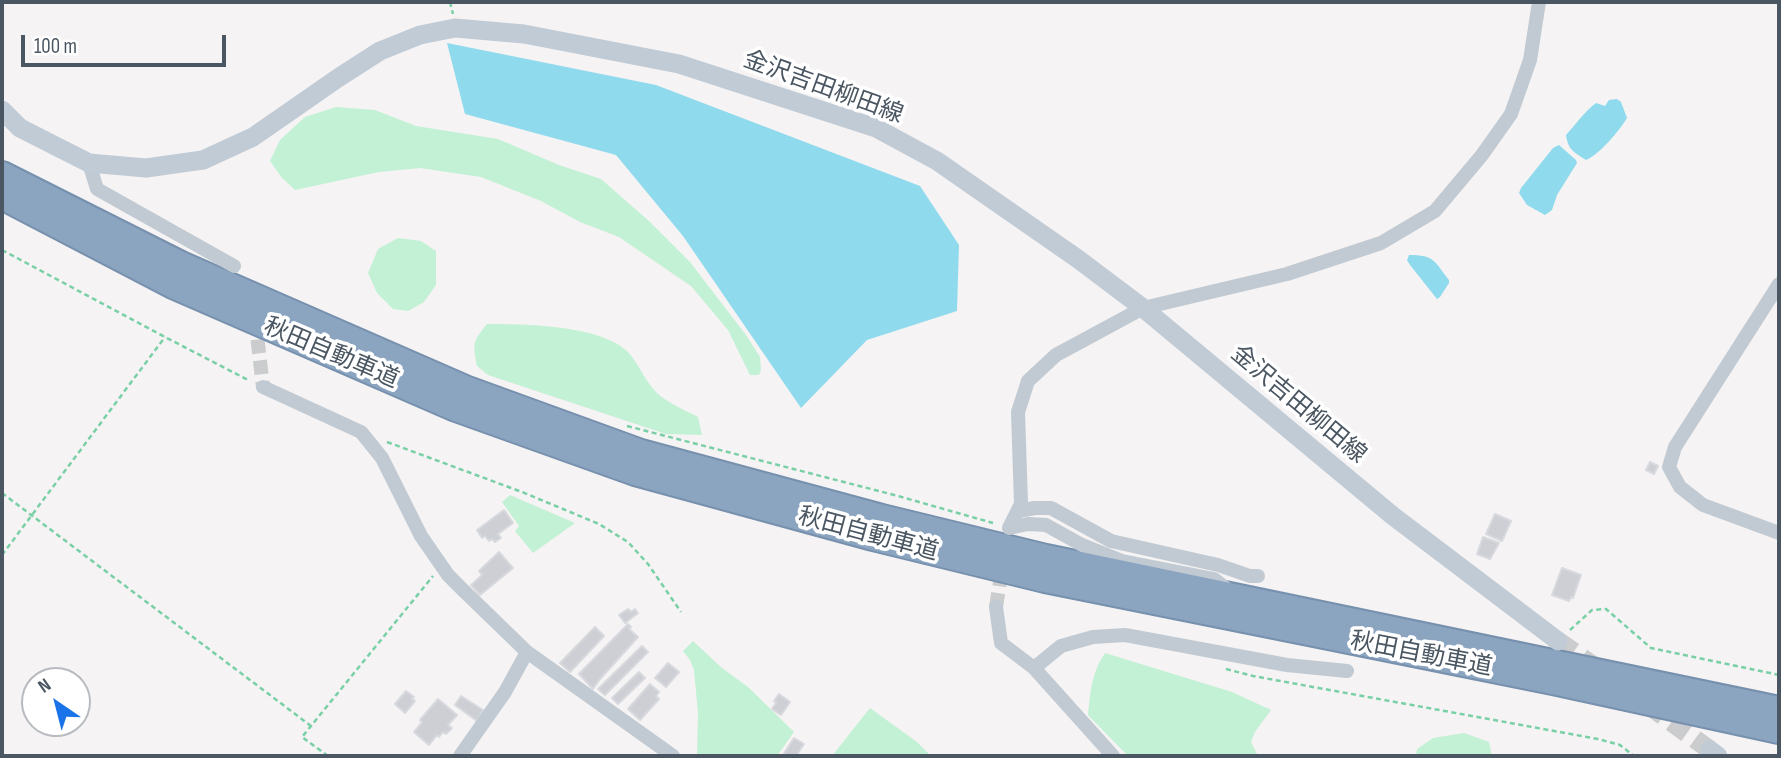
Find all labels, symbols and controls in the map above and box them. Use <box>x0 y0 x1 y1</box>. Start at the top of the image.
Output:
scale bar <box>24 21 229 65</box>
text: 100 m <box>34 34 77 59</box>
street label: 金沢吉田柳田線 <box>739 46 907 130</box>
street label: 秋田自動車道 <box>259 313 403 395</box>
street label: 金沢吉田柳田線 <box>1224 340 1372 470</box>
street label: 秋田自動車道 <box>795 502 941 568</box>
street label: 秋田自動車道 <box>1348 627 1494 683</box>
north arrow <box>21 667 91 737</box>
text: N <box>34 674 56 698</box>

